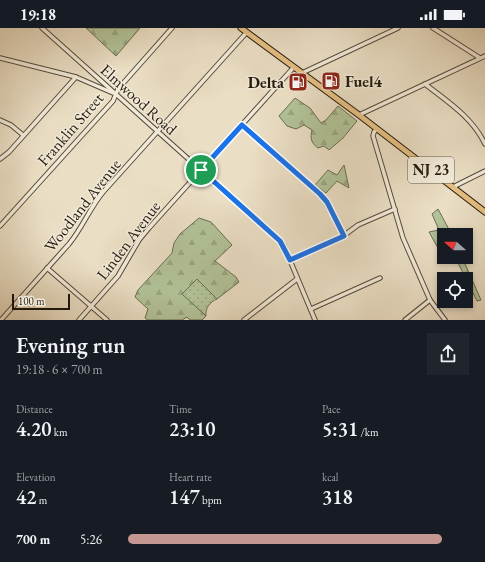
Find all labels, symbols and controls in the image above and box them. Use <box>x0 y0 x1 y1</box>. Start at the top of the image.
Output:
text: 19:18 <box>20 5 56 24</box>
street label: Elmwood Road <box>96 59 182 140</box>
fuel station icon: Fuel4 <box>320 70 342 92</box>
fuel station icon: Delta <box>287 71 309 93</box>
place label: Fuel4 <box>345 71 383 92</box>
place label: Delta <box>248 72 285 93</box>
street label: Franklin Street <box>33 88 108 170</box>
pin <box>184 153 218 187</box>
street label: Woodland Avenue <box>39 154 125 256</box>
road number: NJ 23 <box>408 157 454 183</box>
icon: arrive <box>190 159 212 181</box>
street label: Linden Avenue <box>92 197 165 284</box>
north arrow <box>437 228 473 264</box>
map controls <box>437 228 473 308</box>
button: locate <box>437 272 473 308</box>
scale bar <box>12 292 70 311</box>
text: 100 m <box>18 294 45 308</box>
text: Evening run <box>16 331 125 360</box>
button: share <box>427 333 469 375</box>
text: 19:18 · 6 × 700 m <box>16 361 103 378</box>
text: Distance <box>16 402 53 416</box>
text: Time <box>169 402 192 416</box>
text: Pace <box>322 402 340 416</box>
text: 4.20 <box>16 416 52 442</box>
text: 23:10 <box>169 416 215 442</box>
text: 5:31 <box>322 416 358 442</box>
text: km <box>52 425 68 439</box>
text: /km <box>358 425 379 439</box>
text: Elevation <box>16 470 56 484</box>
text: Heart rate <box>169 470 212 484</box>
text: kcal <box>322 470 339 484</box>
text: 42 <box>16 484 37 510</box>
text: 147 <box>169 484 200 510</box>
text: 318 <box>322 484 353 510</box>
text: m <box>37 493 47 507</box>
text: bpm <box>200 493 222 507</box>
text: 700 m <box>16 531 50 548</box>
text: 5:26 <box>80 531 102 548</box>

